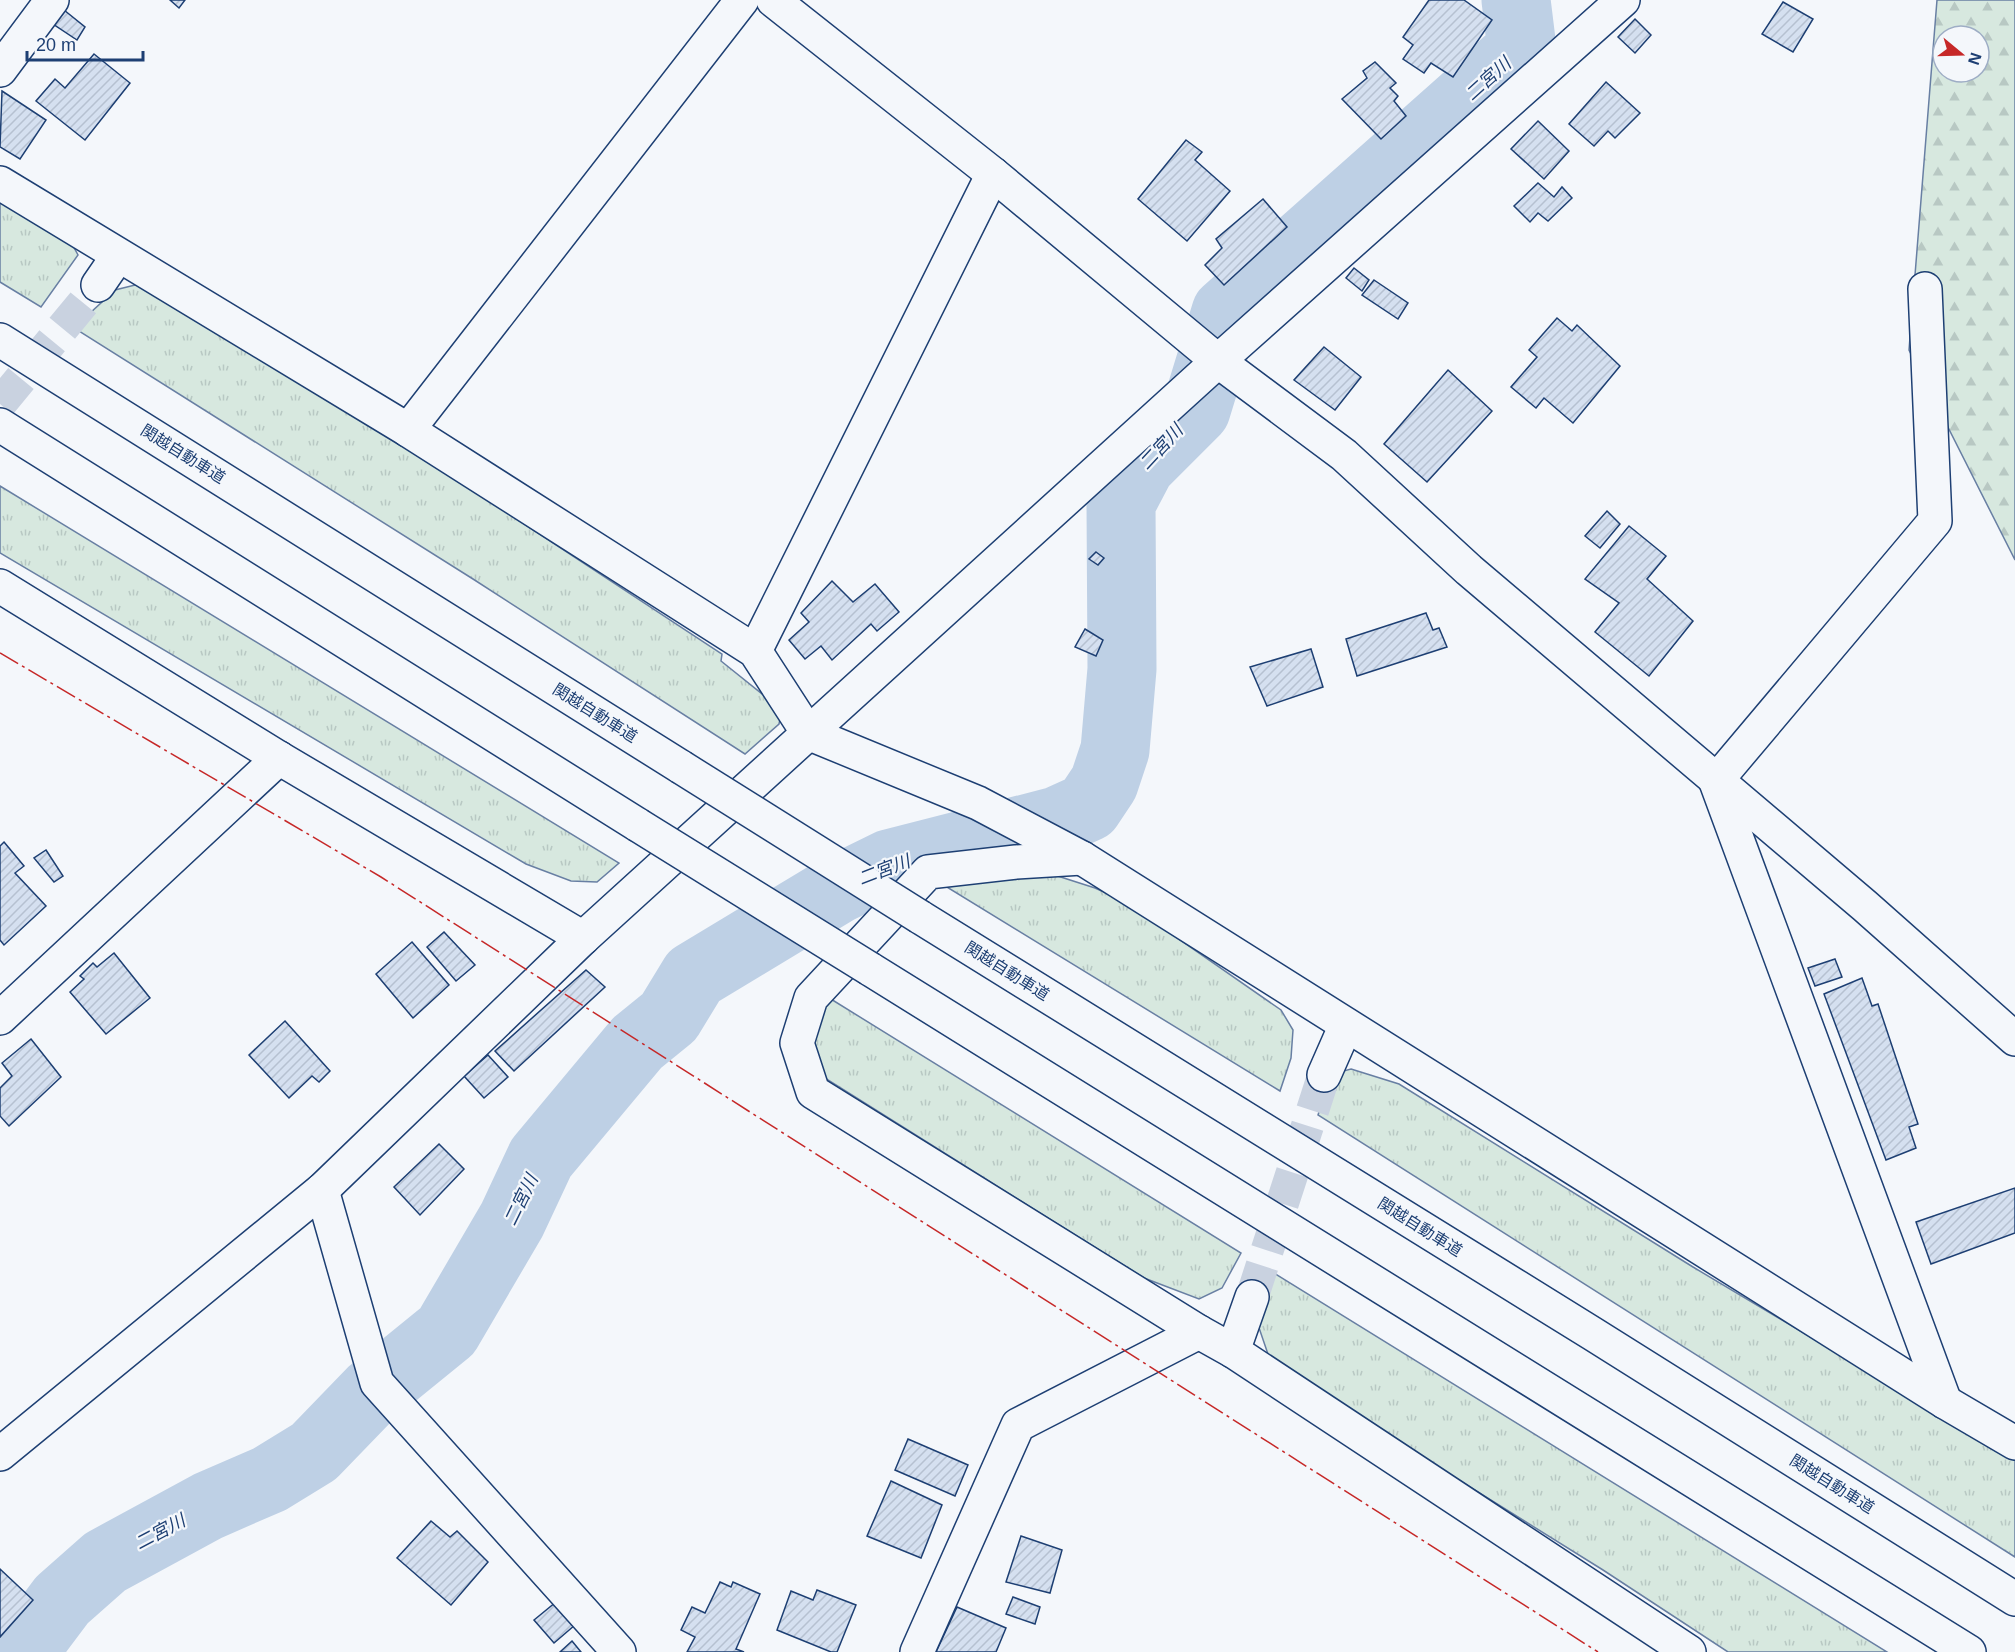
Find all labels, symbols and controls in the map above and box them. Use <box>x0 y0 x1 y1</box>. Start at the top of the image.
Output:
scale bar <box>27 24 142 62</box>
north arrow <box>1931 24 1991 84</box>
text: 20 m <box>36 35 76 55</box>
text: N <box>1965 50 1985 67</box>
water label: 二宮川 <box>1461 52 1516 104</box>
water label: 二宮川 <box>1135 419 1188 474</box>
street label: 関越自動車道 <box>138 421 228 487</box>
street label: 関越自動車道 <box>550 680 640 746</box>
water label: 二宮川 <box>855 850 915 889</box>
street label: 関越自動車道 <box>962 938 1052 1004</box>
water label: 二宮川 <box>500 1170 543 1229</box>
street label: 関越自動車道 <box>1375 1194 1465 1260</box>
street label: 関越自動車道 <box>1787 1451 1877 1517</box>
water label: 二宮川 <box>131 1510 190 1554</box>

